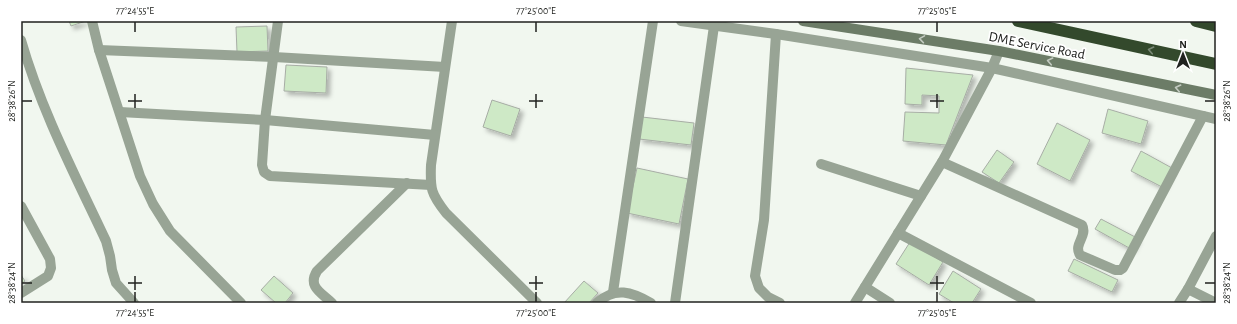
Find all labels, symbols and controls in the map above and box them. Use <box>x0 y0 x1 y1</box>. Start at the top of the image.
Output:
text: 77°24'55"E <box>116 6 154 16</box>
text: 77°25'00"E <box>516 6 556 16</box>
text: 77°25'05"E <box>918 6 957 16</box>
street label: DME Service Road <box>987 30 1086 62</box>
north arrow <box>1163 34 1203 74</box>
one-way arrow <box>919 35 925 44</box>
text: N <box>1179 39 1187 50</box>
one-way arrow <box>1147 46 1154 54</box>
one-way arrow <box>1047 58 1054 66</box>
text: 28°38'26"N <box>7 80 17 122</box>
text: 28°38'26"N <box>1222 80 1232 122</box>
one-way arrow <box>1175 84 1181 92</box>
text: 28°38'24"N <box>7 262 17 304</box>
text: 28°38'24"N <box>1222 262 1232 304</box>
text: 77°24'55"E <box>116 308 154 318</box>
text: 77°25'00"E <box>516 308 556 318</box>
text: 77°25'05"E <box>918 308 957 318</box>

